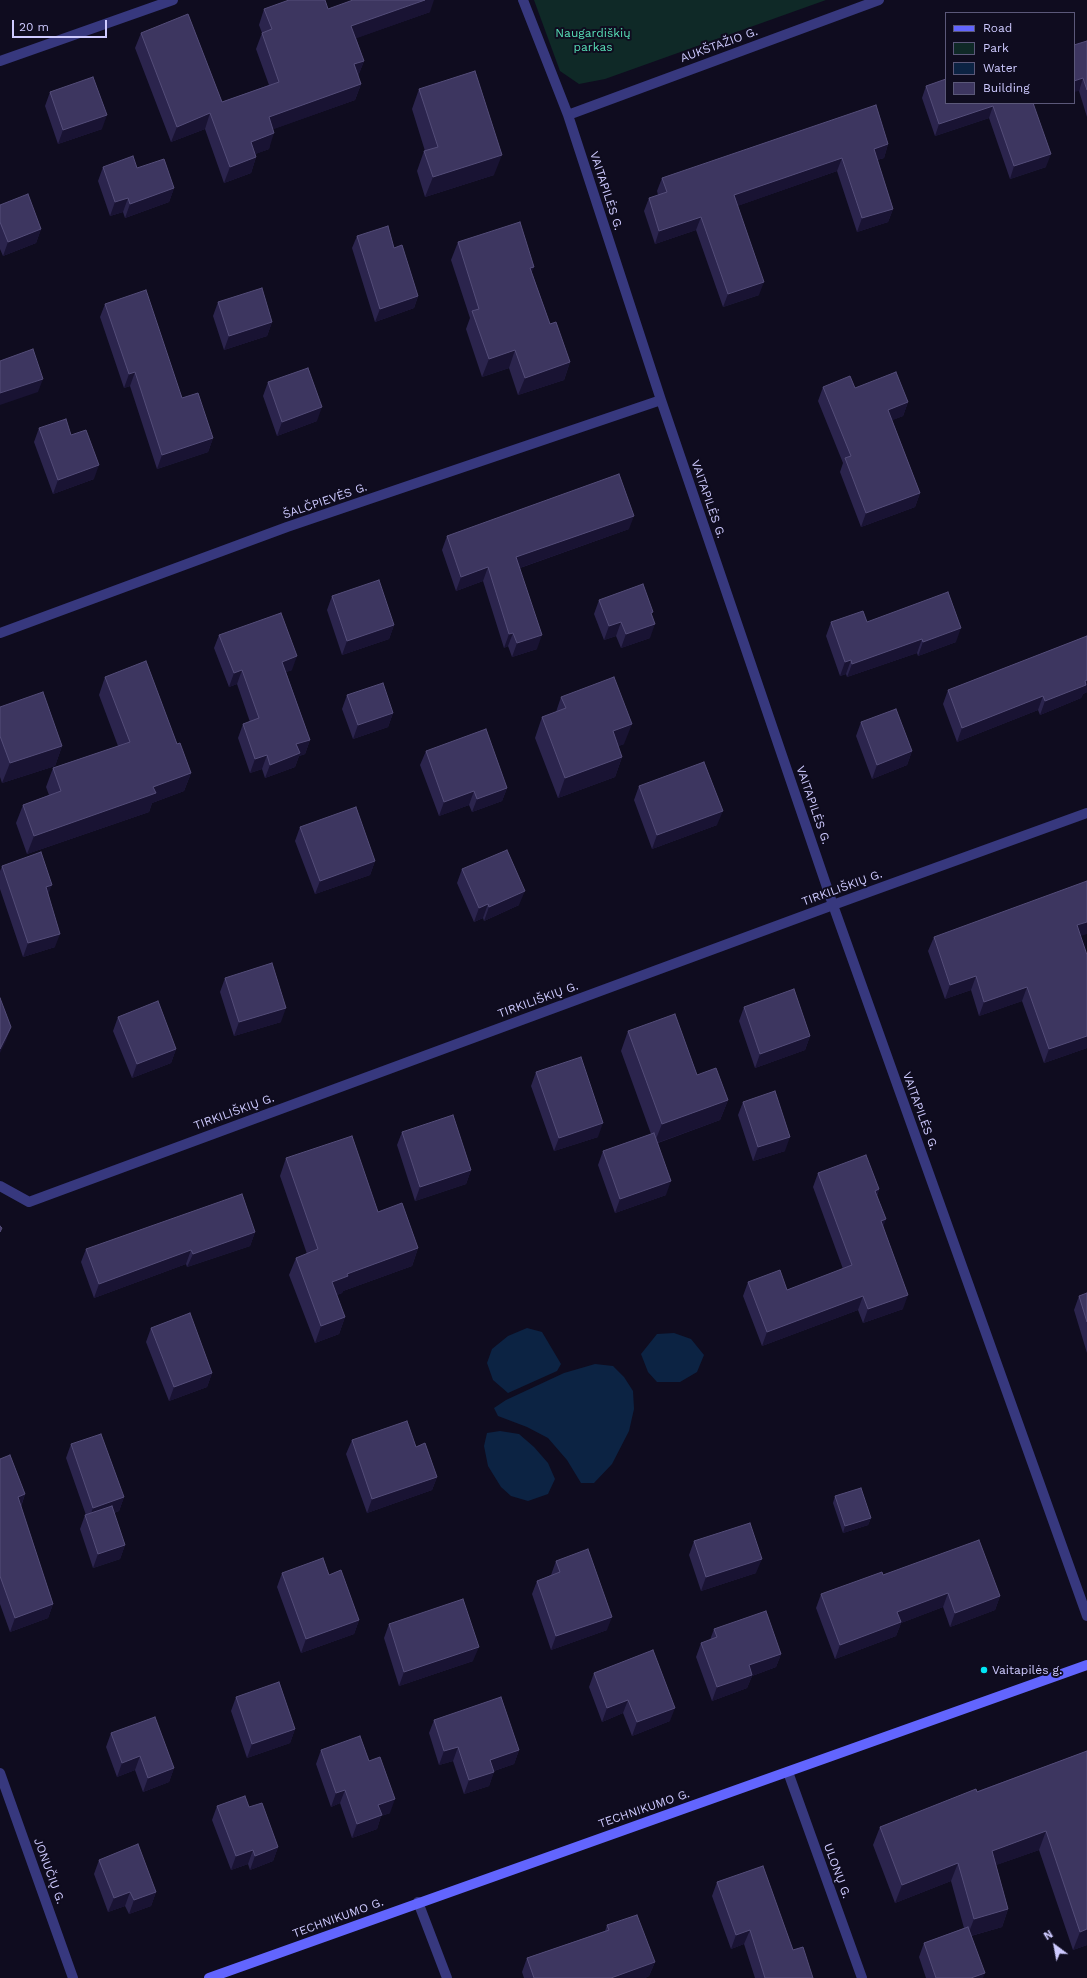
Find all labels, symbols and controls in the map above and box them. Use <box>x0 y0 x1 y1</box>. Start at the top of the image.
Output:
scale bar <box>14 12 109 38</box>
legend <box>945 12 1075 104</box>
text: 20 m <box>19 20 49 34</box>
text: Road <box>983 21 1012 35</box>
street label: AUKŠTAŽIO G. <box>678 24 760 66</box>
park label: Naugardiškių parkas <box>555 26 631 54</box>
text: Park <box>983 41 1009 55</box>
text: Water <box>983 61 1017 75</box>
text: Building <box>983 81 1030 95</box>
street label: VAITAPILĖS G. <box>586 150 626 232</box>
street label: VAITAPILĖS G. <box>688 458 728 540</box>
street label: ŠALČPIEVĖS G. <box>281 480 369 522</box>
street label: VAITAPILĖS G. <box>793 764 833 846</box>
street label: TIRKILIŠKIŲ G. <box>800 867 884 909</box>
street label: TIRKILIŠKIŲ G. <box>496 979 580 1021</box>
street label: VAITAPILĖS G. <box>899 1070 941 1152</box>
street label: TIRKILIŠKIŲ G. <box>192 1091 276 1133</box>
place label: Vaitapilės g. <box>992 1663 1062 1677</box>
marker: Vaitapilės g. <box>979 1665 989 1675</box>
street label: TECHNIKUMO G. <box>596 1787 692 1831</box>
street label: JONUČIŲ G. <box>30 1836 68 1906</box>
street label: ULONŲ G. <box>820 1841 854 1901</box>
street label: TECHNIKUMO G. <box>291 1895 385 1941</box>
north arrow <box>1035 1926 1075 1966</box>
text: N <box>1041 1928 1055 1943</box>

